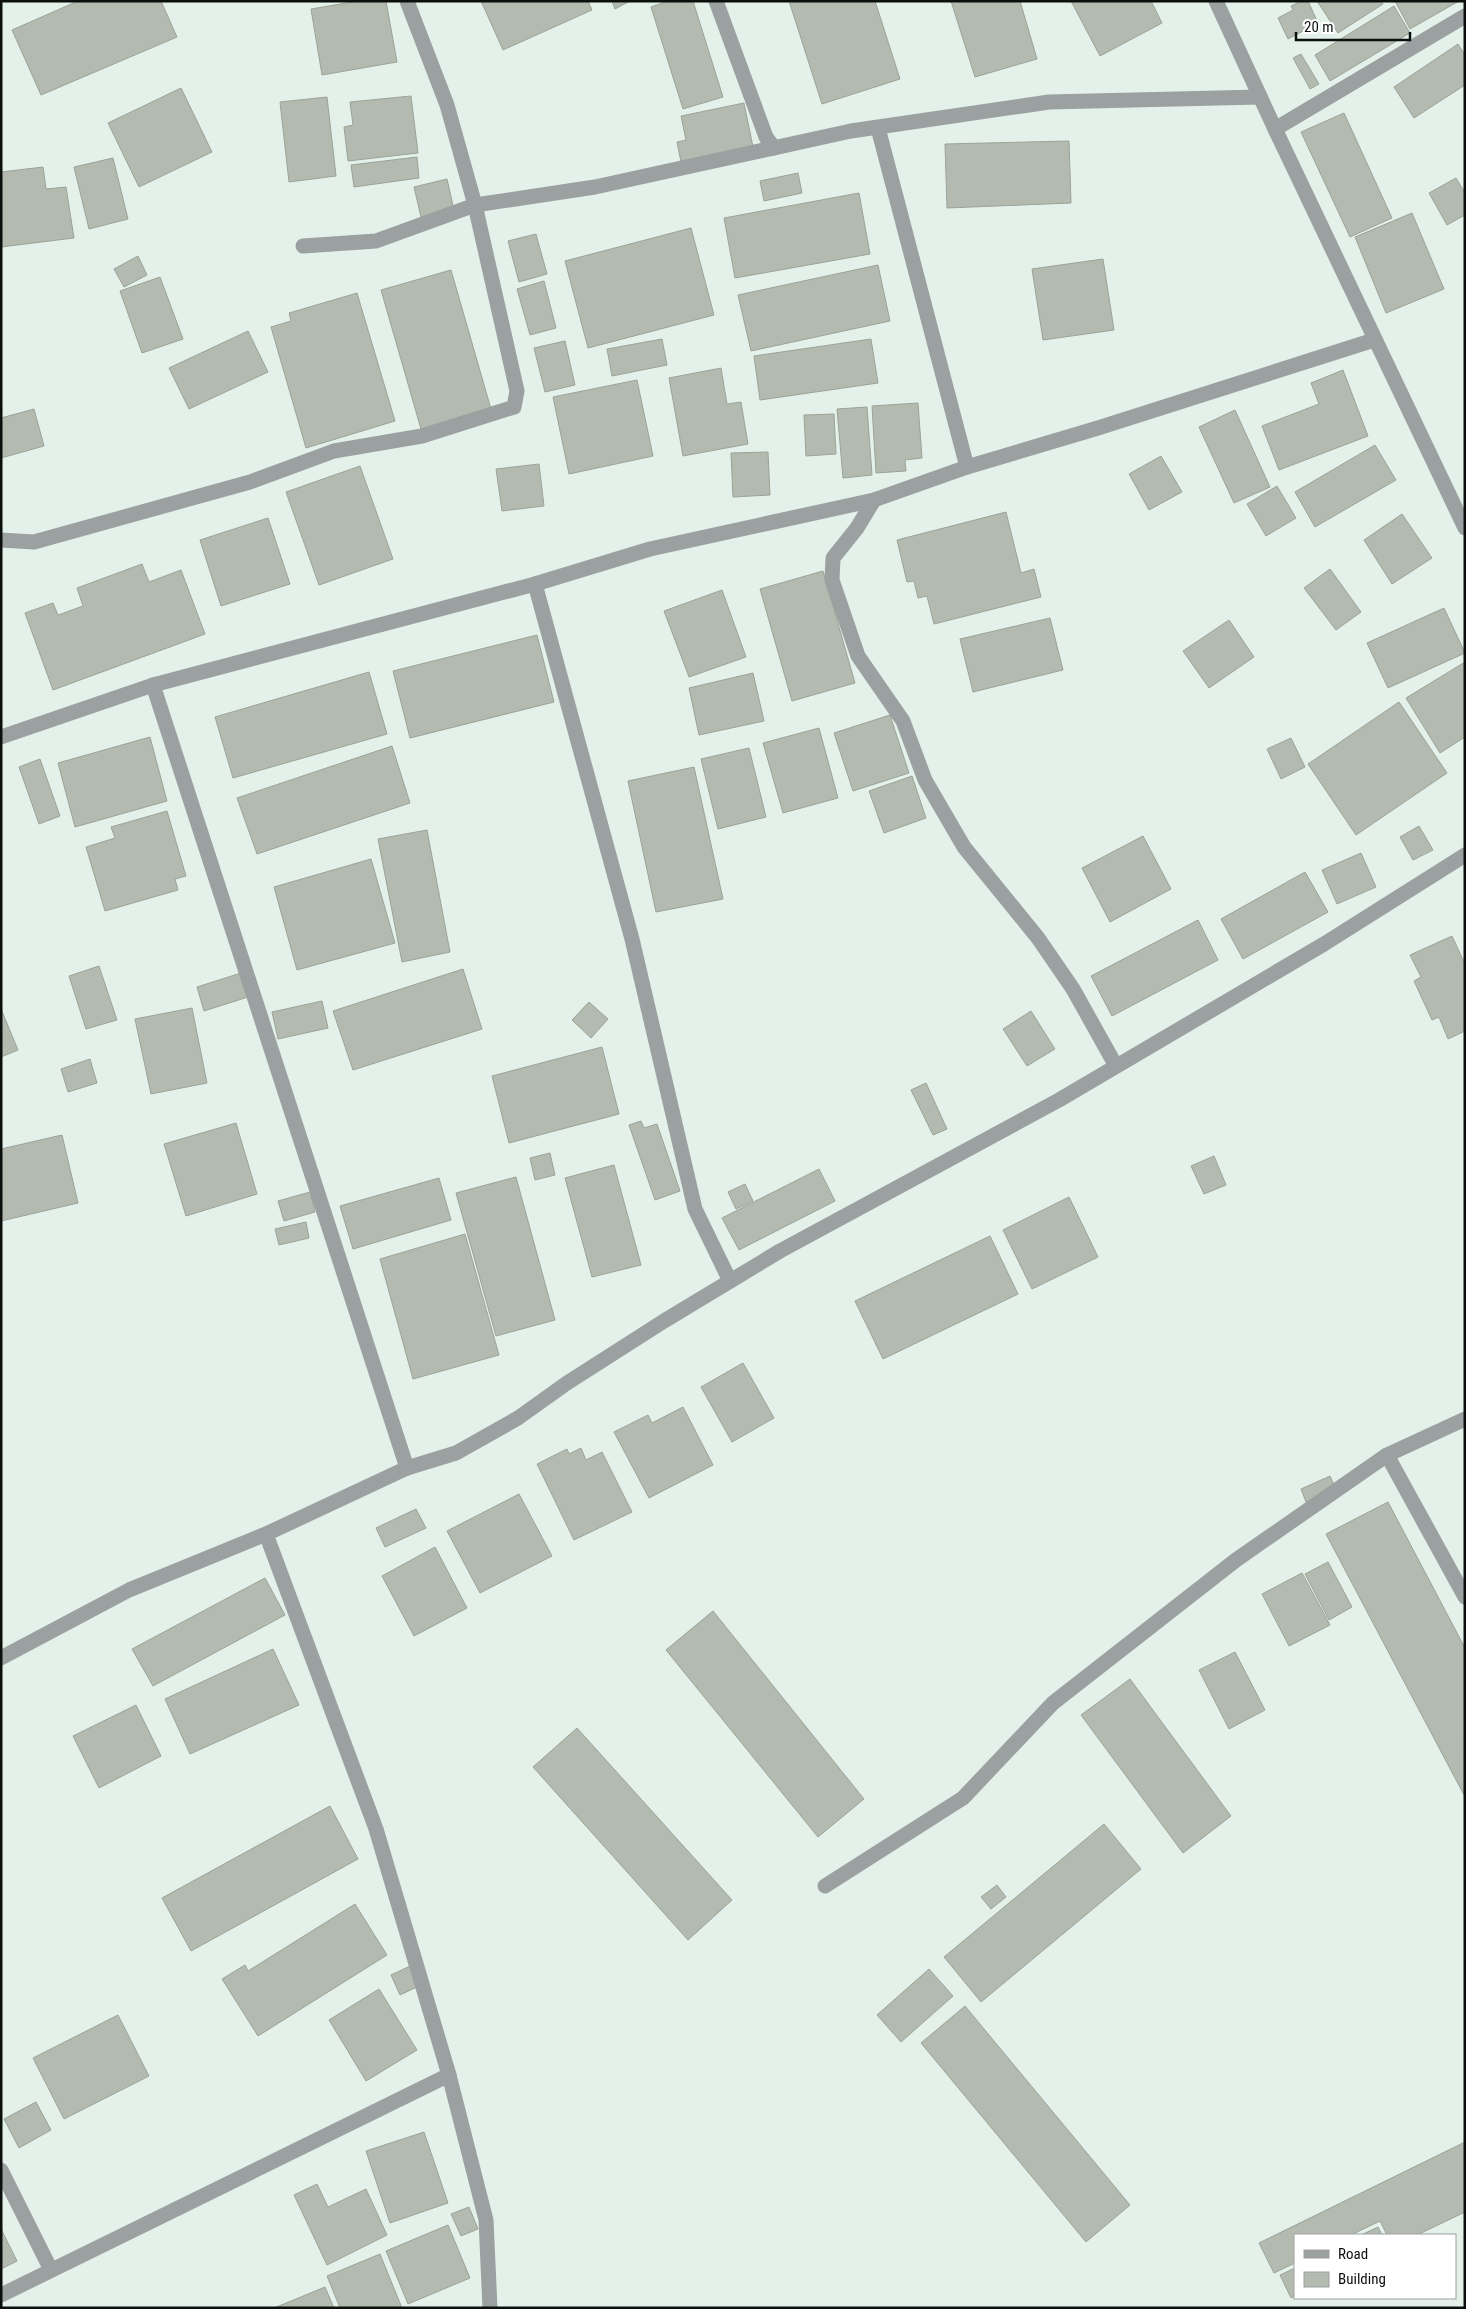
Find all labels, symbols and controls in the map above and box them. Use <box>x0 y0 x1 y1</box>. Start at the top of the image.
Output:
scale bar <box>1296 10 1410 42</box>
text: 20 m <box>1304 18 1334 36</box>
legend <box>1294 2234 1456 2299</box>
text: Road <box>1338 2245 1368 2263</box>
text: Building <box>1338 2270 1386 2288</box>

